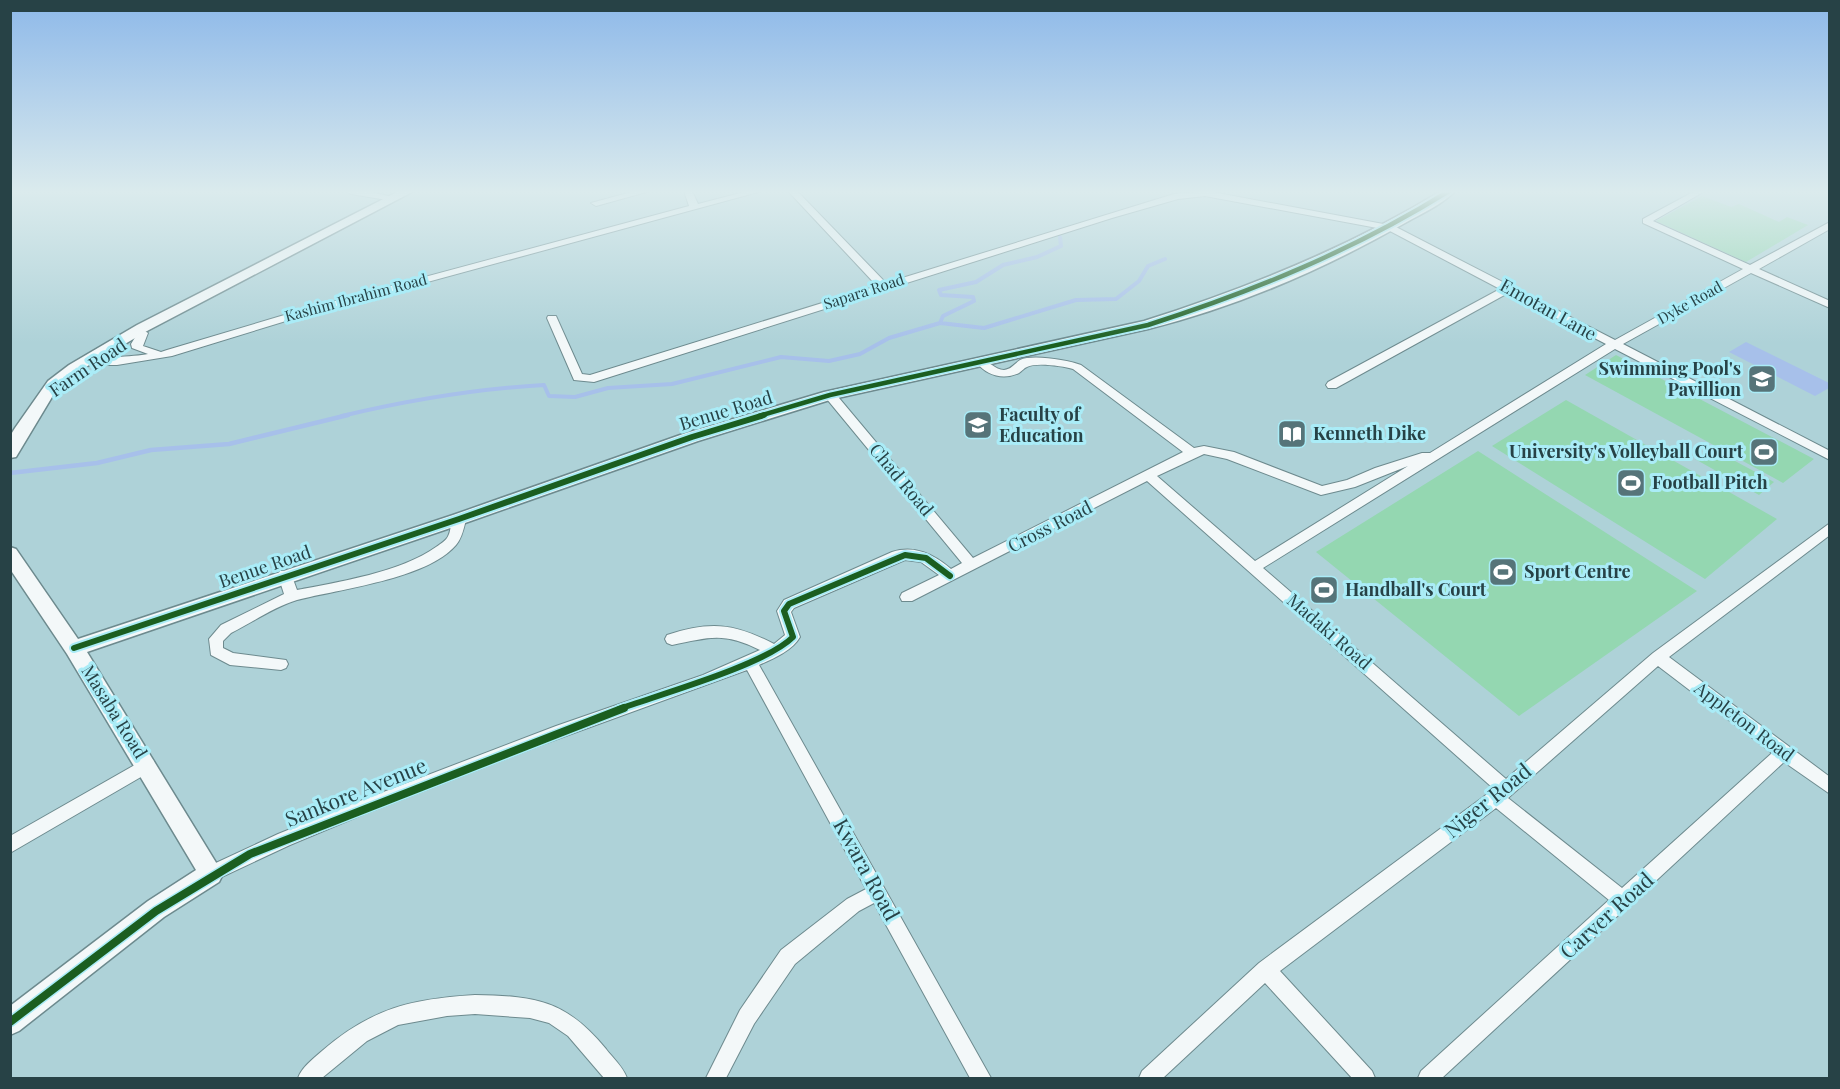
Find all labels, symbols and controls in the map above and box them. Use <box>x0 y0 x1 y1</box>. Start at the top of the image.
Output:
street label: Kashim Ibrahim Road <box>282 268 429 326</box>
street label: Sapara Road <box>821 269 907 313</box>
street label: Emotan Lane <box>1496 273 1601 346</box>
street label: Dyke Road <box>1653 276 1726 328</box>
street label: Farm Road <box>44 332 131 402</box>
place label: Swimming Pool's Pavillion <box>1599 356 1741 401</box>
school or university icon: Swimming Pool's Pavillion <box>1746 363 1778 395</box>
street label: Benue Road <box>676 384 776 436</box>
place label: Faculty of Education <box>999 402 1084 447</box>
school or university icon: Faculty of Education <box>962 409 994 441</box>
library icon: Kenneth Dike <box>1276 418 1308 450</box>
place label: Kenneth Dike <box>1313 421 1426 445</box>
sports icon: University's Volleyball Court <box>1748 436 1780 468</box>
street label: Chad Road <box>864 438 940 521</box>
place label: University's Volleyball Court <box>1509 439 1744 463</box>
sports icon: Football Pitch <box>1615 467 1647 499</box>
place label: Football Pitch <box>1652 470 1768 494</box>
street label: Cross Road <box>1003 494 1096 558</box>
street label: Benue Road <box>215 539 315 593</box>
sports icon: Sport Centre <box>1487 556 1519 588</box>
place label: Sport Centre <box>1524 559 1631 583</box>
sports icon: Handball's Court <box>1308 574 1340 606</box>
place label: Handball's Court <box>1345 577 1487 601</box>
street label: Madaki Road <box>1282 588 1377 675</box>
street label: Masaba Road <box>77 660 153 763</box>
street label: Appleton Road <box>1689 675 1800 767</box>
street label: Sankore Avenue <box>280 750 430 832</box>
street label: Niger Road <box>1437 756 1536 843</box>
street label: Kwara Road <box>828 813 907 925</box>
street label: Carver Road <box>1553 865 1658 964</box>

